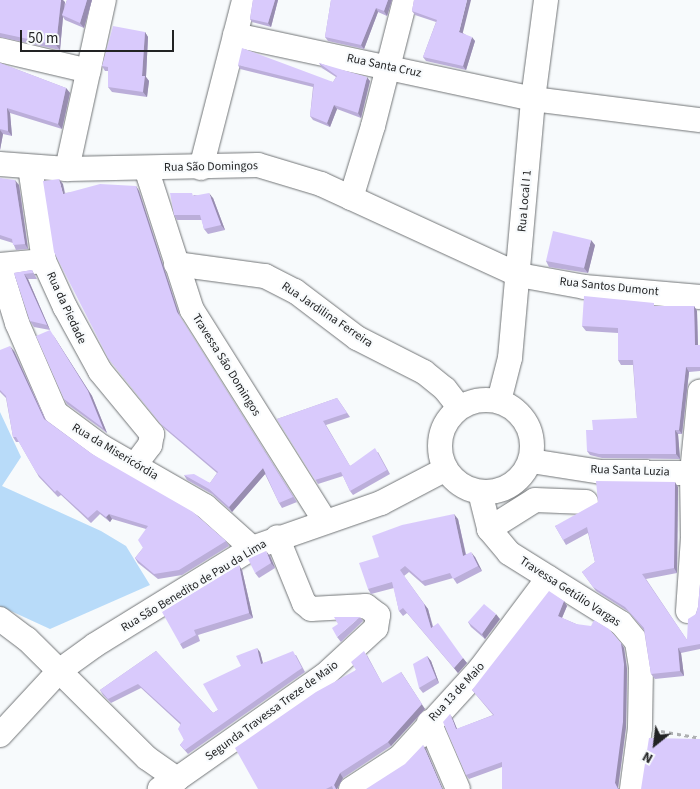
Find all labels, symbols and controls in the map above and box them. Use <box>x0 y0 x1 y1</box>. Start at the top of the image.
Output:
scale bar <box>22 20 176 52</box>
text: 50 m <box>28 28 58 49</box>
street label: Rua Santa Cruz <box>345 51 423 81</box>
street label: Rua São Domingos <box>164 159 258 175</box>
street label: Rua Local I 1 <box>515 169 535 233</box>
street label: Rua da Piedade <box>43 270 89 346</box>
street label: Rua Santos Dumont <box>559 275 659 299</box>
street label: Rua Jardilina Ferreira <box>279 279 375 351</box>
street label: Travessa São Domingos <box>189 311 263 419</box>
street label: Rua da Misericórdia <box>69 421 161 483</box>
street label: Rua Santa Luzia <box>590 462 670 480</box>
street label: Rua São Benedito de Pau da Lima <box>119 537 269 635</box>
street label: Travessa Getúlio Vargas <box>517 554 623 630</box>
street label: Segunda Travessa Treze de Maio <box>203 658 341 764</box>
street label: Rua 13 de Maio <box>426 660 488 724</box>
north arrow <box>630 719 680 769</box>
text: N <box>639 746 657 768</box>

